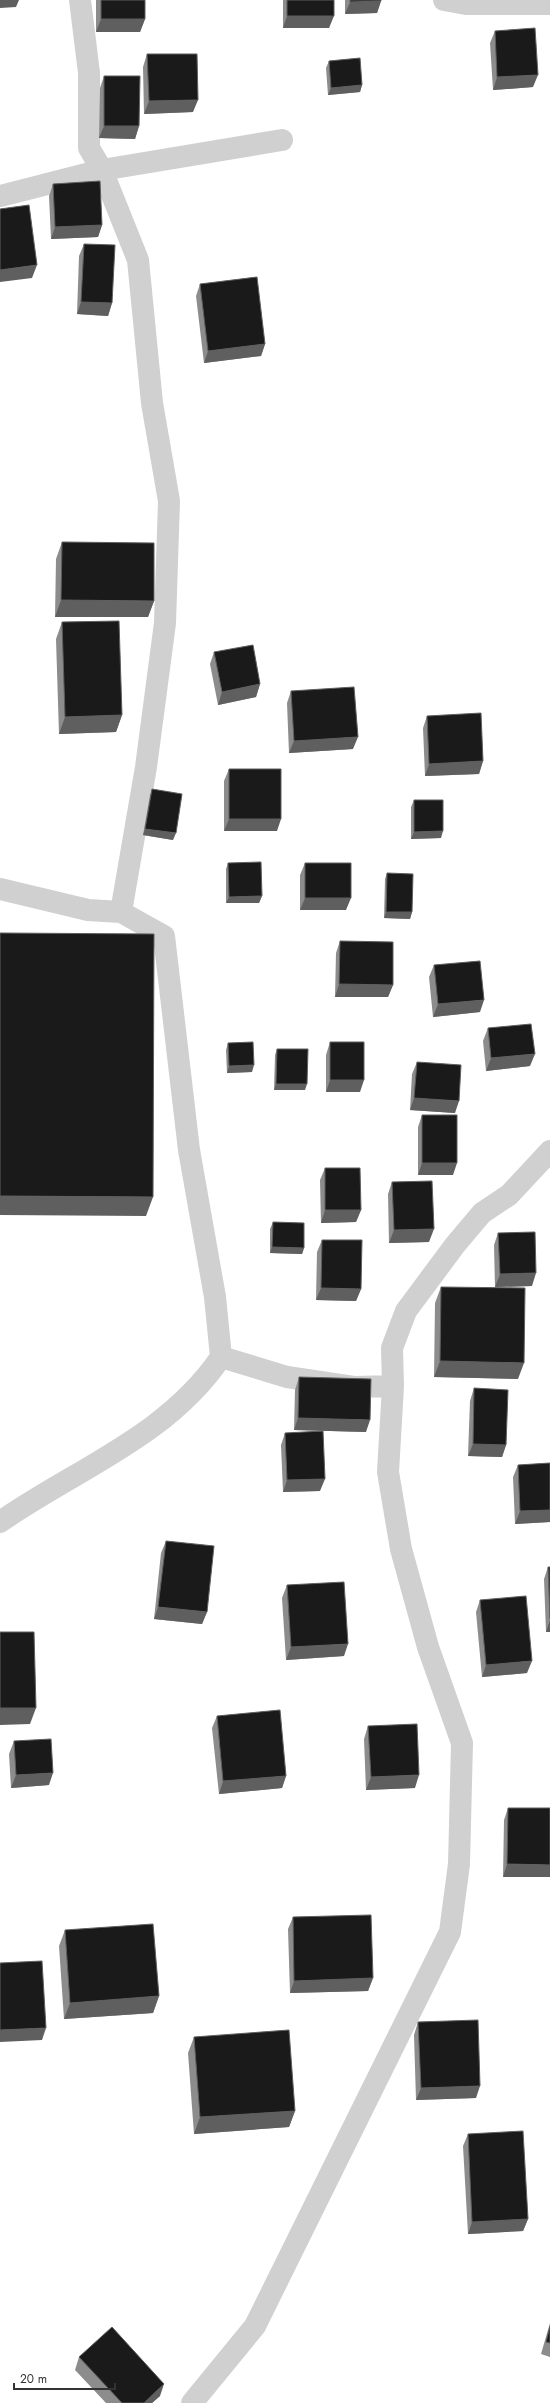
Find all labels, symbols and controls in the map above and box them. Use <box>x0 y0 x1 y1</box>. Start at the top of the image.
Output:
scale bar <box>14 2365 115 2391</box>
text: 20 m <box>20 2370 47 2388</box>

